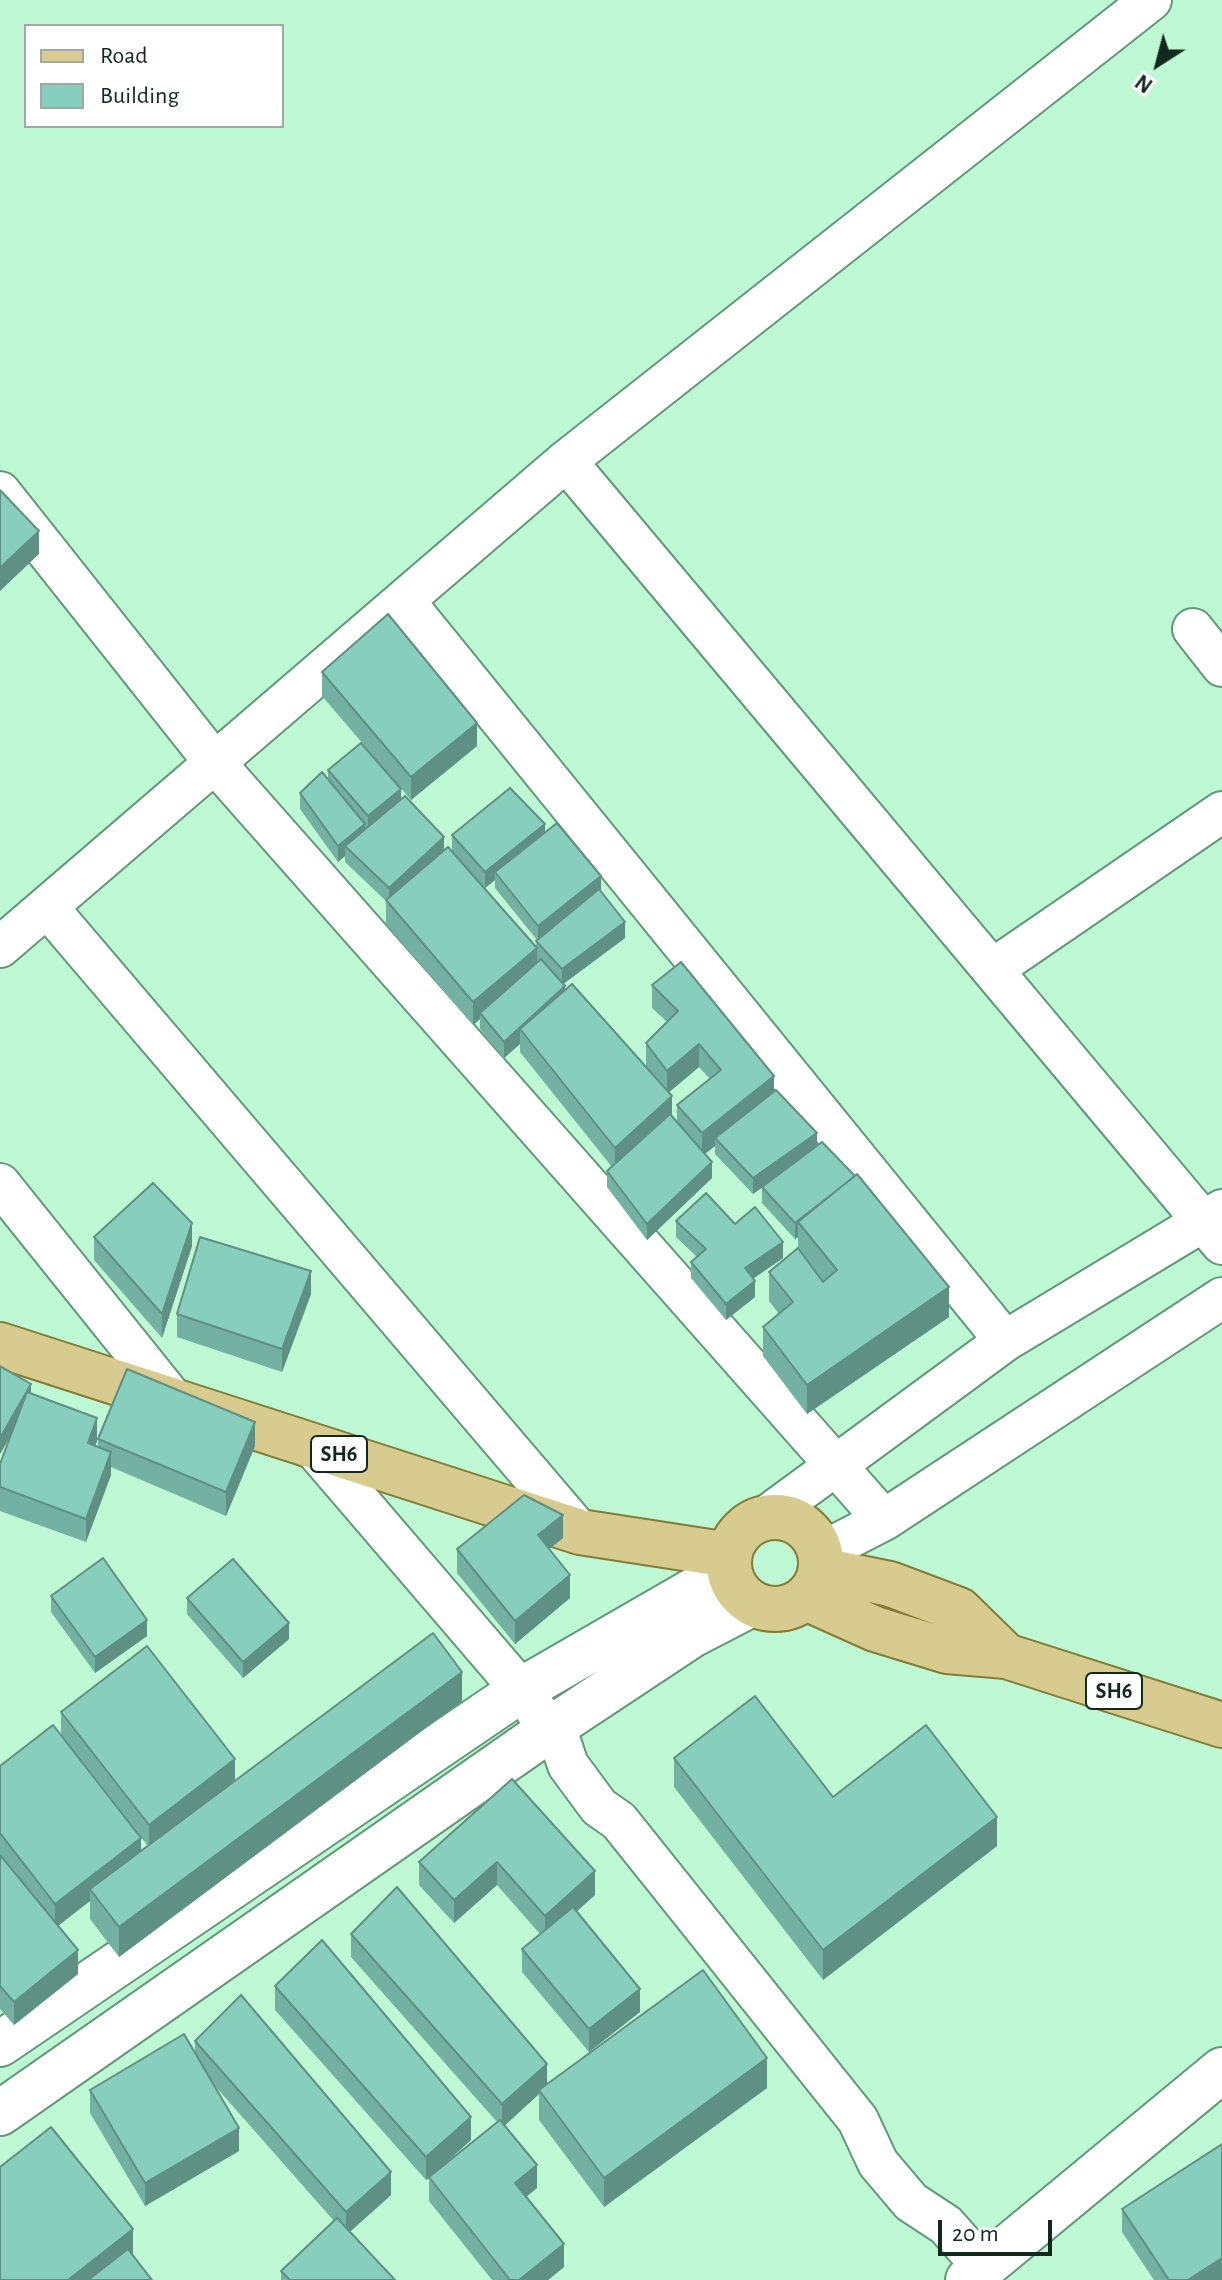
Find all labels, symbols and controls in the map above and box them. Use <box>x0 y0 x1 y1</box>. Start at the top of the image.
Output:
legend <box>24 24 284 128</box>
north arrow <box>1118 24 1198 104</box>
text: Road <box>100 44 148 68</box>
text: N <box>1131 70 1157 97</box>
text: Building <box>100 84 179 108</box>
road number: SH6 <box>311 1436 367 1472</box>
road number: SH6 <box>1086 1673 1142 1709</box>
scale bar <box>942 2204 1056 2254</box>
text: 20 m <box>952 2222 999 2246</box>

